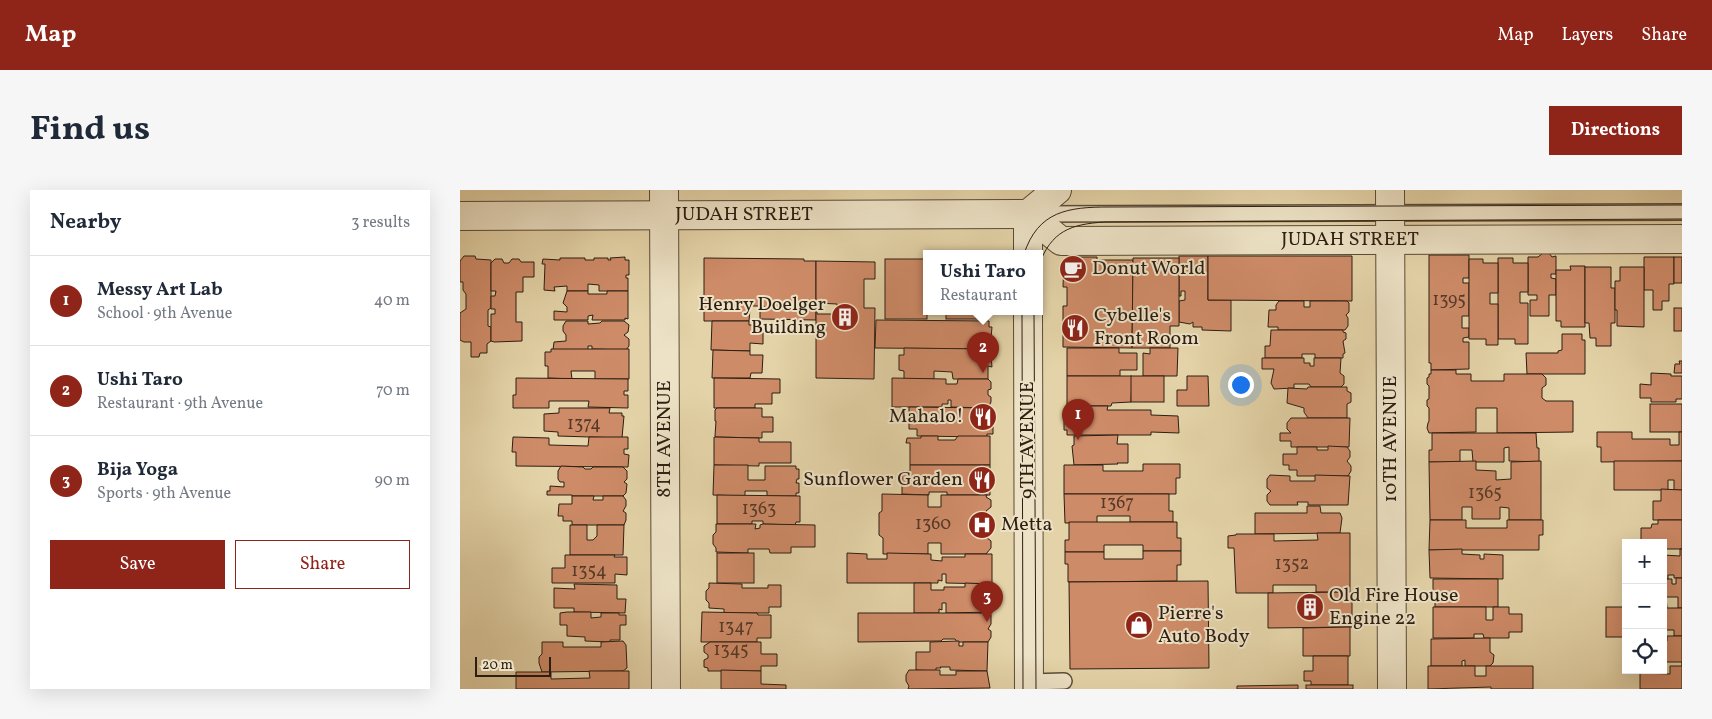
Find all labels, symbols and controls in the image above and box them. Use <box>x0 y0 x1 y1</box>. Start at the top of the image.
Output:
text: Map <box>25 18 76 52</box>
text: Map <box>1497 23 1533 48</box>
text: Layers <box>1561 23 1613 48</box>
text: Share <box>1641 23 1687 48</box>
text: Find us <box>30 106 150 154</box>
button: Directions <box>1549 106 1682 155</box>
street label: JUDAH STREET <box>675 201 813 229</box>
text: Nearby <box>50 208 121 237</box>
text: 3 results <box>351 212 410 234</box>
street label: JUDAH STREET <box>1281 226 1419 254</box>
popup <box>923 250 1043 315</box>
cafe icon: Donut World <box>1058 254 1088 284</box>
place label: Donut World <box>1092 255 1206 283</box>
text: Ushi Taro <box>940 259 1026 285</box>
text: Messy Art Lab <box>97 277 223 303</box>
text: Restaurant <box>940 285 1018 307</box>
house number: 1395 <box>1432 288 1466 313</box>
text: 1 <box>63 290 69 312</box>
text: 40 m <box>374 290 410 312</box>
place label: Henry Doelger Building <box>698 291 826 342</box>
building icon: Henry Doelger Building <box>830 302 860 332</box>
place label: Cybelle's Front Room <box>1094 302 1199 353</box>
text: School · 9th Avenue <box>97 303 232 325</box>
restaurant icon: Cybelle's Front Room <box>1060 313 1090 343</box>
pin: 2 <box>967 332 999 373</box>
text: Ushi Taro <box>97 367 183 393</box>
your location <box>1228 372 1254 398</box>
street label: 10TH AVENUE <box>1377 375 1405 503</box>
text: 2 <box>62 380 70 402</box>
text: 70 m <box>376 380 410 402</box>
street label: 8TH AVENUE <box>651 380 679 498</box>
street label: 9TH AVENUE <box>1014 381 1042 499</box>
text: Restaurant · 9th Avenue <box>97 393 263 415</box>
pin: 1 <box>1062 399 1094 440</box>
restaurant icon: Mahalo! <box>968 402 998 432</box>
place label: Mahalo! <box>889 403 964 431</box>
house number: 1374 <box>567 412 601 437</box>
text: Bija Yoga <box>97 457 178 483</box>
restaurant icon: Sunflower Garden <box>967 465 997 495</box>
place label: Sunflower Garden <box>803 466 963 494</box>
text: 3 <box>62 470 70 492</box>
text: 90 m <box>374 470 410 492</box>
house number: 1365 <box>1468 481 1502 506</box>
text: Sports · 9th Avenue <box>97 483 231 505</box>
house number: 1367 <box>1100 491 1134 516</box>
house number: 1363 <box>742 497 776 522</box>
hospital icon: Metta <box>967 510 997 540</box>
place label: Metta <box>1001 511 1053 539</box>
house number: 1360 <box>915 512 951 537</box>
map controls <box>1622 539 1667 674</box>
button: + <box>1622 539 1667 584</box>
button: Save <box>50 540 225 589</box>
button: Share <box>235 540 410 589</box>
house number: 1352 <box>1275 552 1309 577</box>
house number: 1354 <box>571 559 607 584</box>
pin: 3 <box>971 581 1003 622</box>
place label: Old Fire House Engine 22 <box>1329 582 1458 633</box>
button: − <box>1622 584 1667 629</box>
building icon: Old Fire House Engine 22 <box>1295 592 1325 622</box>
place label: Pierre's Auto Body <box>1158 600 1250 651</box>
shop icon: Pierre's Auto Body <box>1124 610 1154 640</box>
house number: 1347 <box>718 615 754 640</box>
button: locate <box>1622 629 1667 674</box>
house number: 1345 <box>713 638 749 663</box>
scale bar <box>475 654 551 677</box>
text: 20 m <box>482 656 513 675</box>

